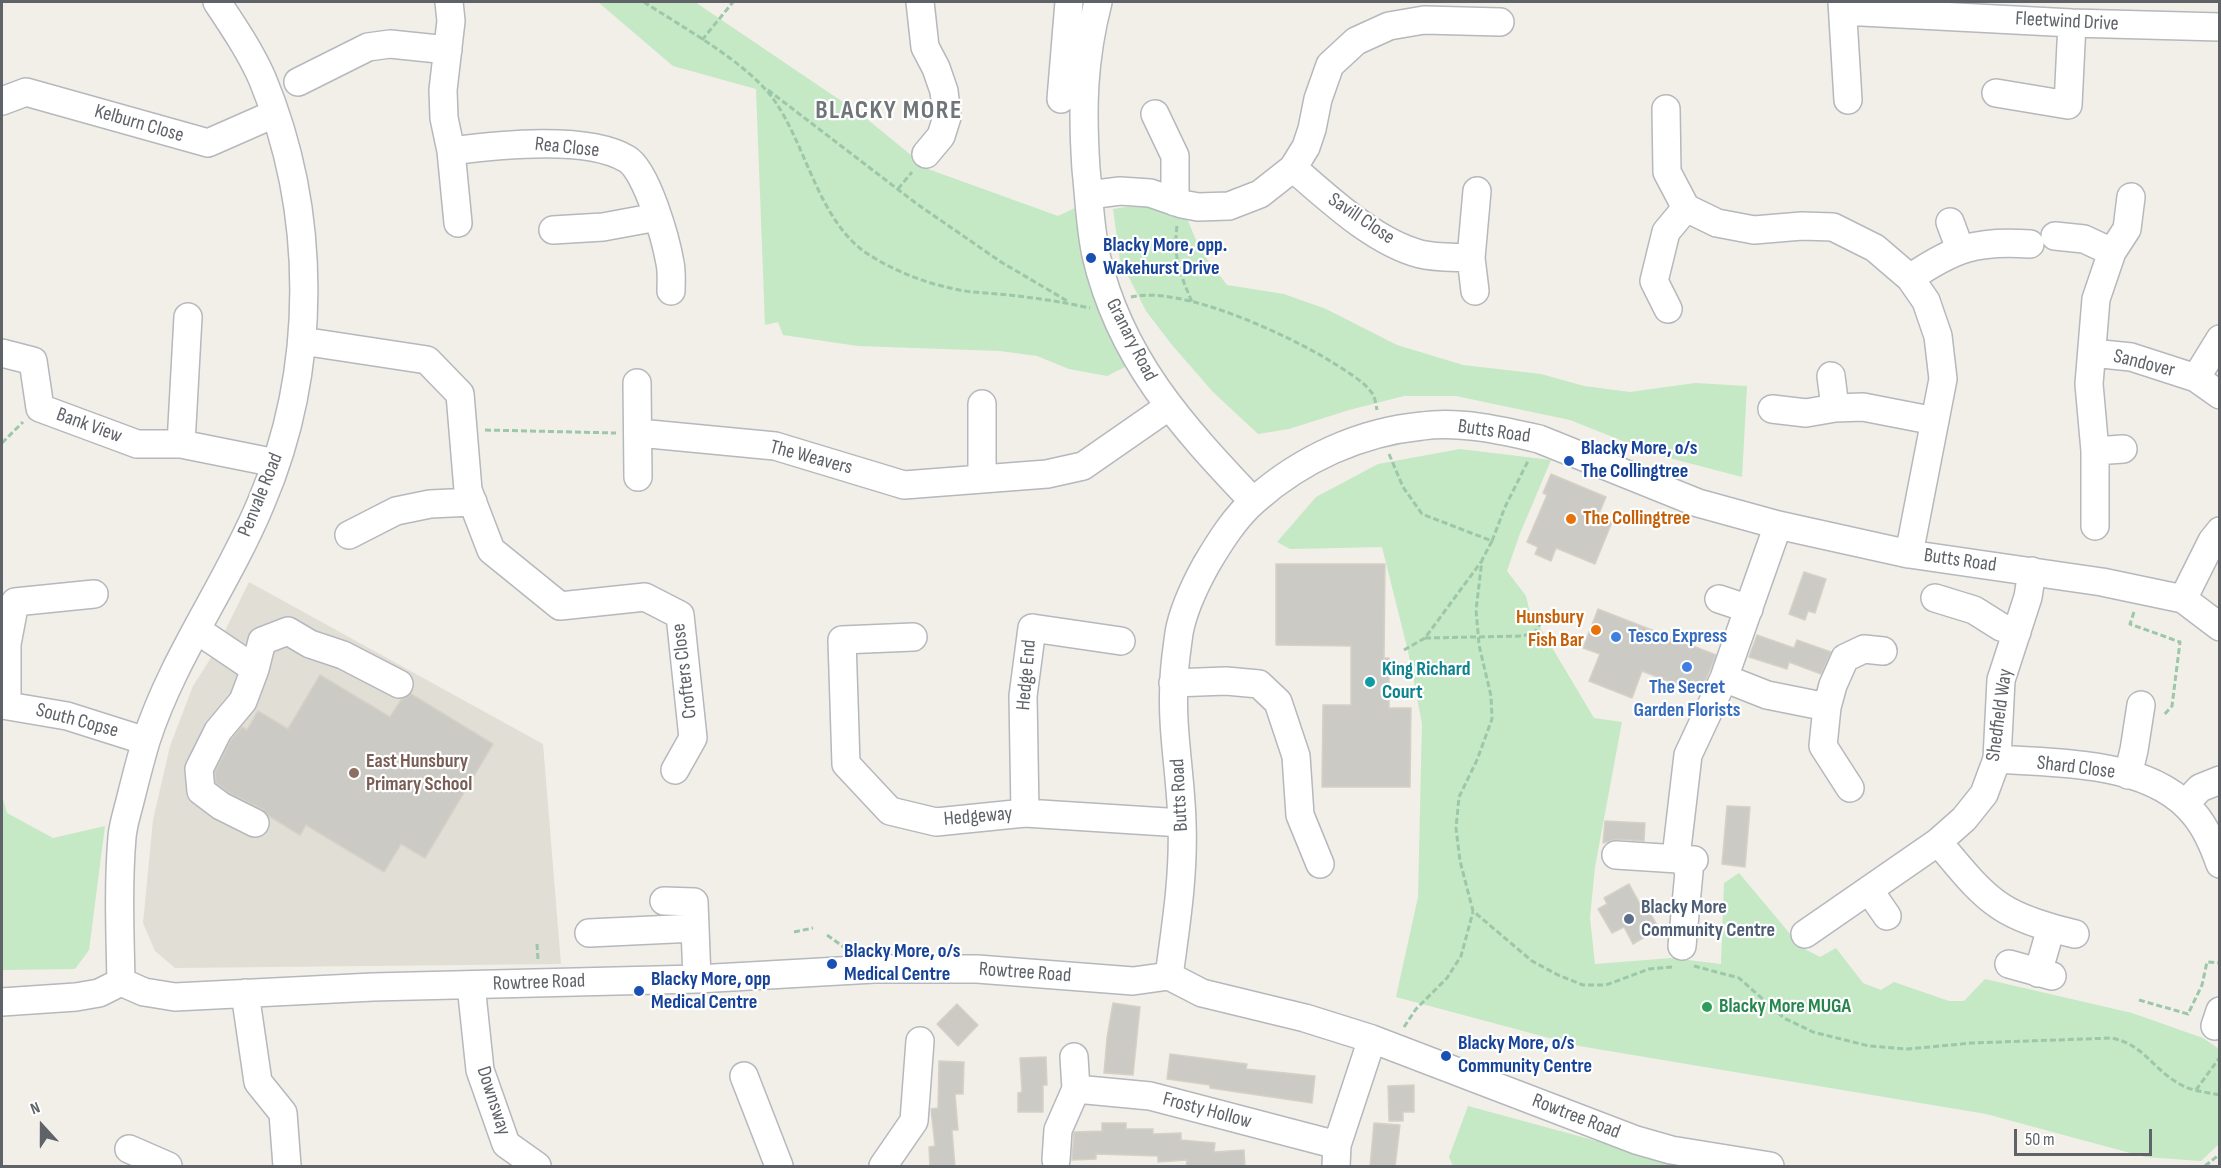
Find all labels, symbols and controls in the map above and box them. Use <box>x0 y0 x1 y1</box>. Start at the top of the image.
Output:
street label: Fleetwind Drive <box>2015 7 2119 37</box>
district label: BLACKY MORE <box>815 95 963 127</box>
street label: Kelburn Close <box>92 100 186 148</box>
street label: Rea Close <box>533 133 601 163</box>
street label: Savill Close <box>1323 188 1399 250</box>
place label: Blacky More, opp. Wakehurst Drive <box>1103 234 1227 281</box>
marker: Blacky More, opp. Wakehurst Drive <box>1084 251 1098 265</box>
street label: Granary Road <box>1100 295 1162 385</box>
street label: Sandover <box>2111 345 2177 383</box>
street label: Bank View <box>53 403 125 449</box>
street label: Butts Road <box>1456 415 1532 449</box>
street label: The Weavers <box>767 436 855 480</box>
place label: Blacky More, o/s The Collingtree <box>1581 437 1697 484</box>
street label: Penvale Road <box>233 450 289 540</box>
marker: Blacky More, o/s The Collingtree <box>1562 454 1576 468</box>
place label: The Collingtree <box>1583 507 1690 531</box>
marker: The Collingtree <box>1564 512 1578 526</box>
street label: Butts Road <box>1922 544 1998 578</box>
place label: Hunsbury Fish Bar <box>1516 606 1584 653</box>
street label: Crofters Close <box>667 622 703 720</box>
marker: Hunsbury Fish Bar <box>1589 623 1603 637</box>
place label: Tesco Express <box>1628 625 1727 649</box>
marker: Tesco Express <box>1609 630 1623 644</box>
street label: Hedge End <box>1012 639 1042 711</box>
place label: King Richard Court <box>1382 658 1470 705</box>
marker: The Secret Garden Florists <box>1680 660 1694 674</box>
street label: Shedfield Way <box>1982 667 2018 763</box>
marker: King Richard Court <box>1363 675 1377 689</box>
place label: The Secret Garden Florists <box>1634 676 1740 723</box>
street label: South Copse <box>33 698 121 744</box>
place label: East Hunsbury Primary School <box>366 750 472 797</box>
street label: Shard Close <box>2035 751 2117 785</box>
street label: Butts Road <box>1166 758 1194 832</box>
marker: East Hunsbury Primary School <box>347 766 361 780</box>
street label: Hedgeway <box>943 802 1013 832</box>
place label: Blacky More Community Centre <box>1641 896 1775 943</box>
marker: Blacky More Community Centre <box>1622 912 1636 926</box>
place label: Blacky More, o/s Medical Centre <box>844 940 960 987</box>
marker: Blacky More, o/s Medical Centre <box>825 957 839 971</box>
street label: Rowtree Road <box>978 958 1072 988</box>
place label: Blacky More, opp Medical Centre <box>651 968 771 1015</box>
street label: Rowtree Road <box>492 969 586 997</box>
marker: Blacky More, opp Medical Centre <box>632 984 646 998</box>
place label: Blacky More MUGA <box>1719 995 1851 1019</box>
marker: Blacky More MUGA <box>1700 1000 1714 1014</box>
place label: Blacky More, o/s Community Centre <box>1458 1032 1592 1079</box>
marker: Blacky More, o/s Community Centre <box>1439 1049 1453 1063</box>
street label: Downsway <box>471 1063 515 1139</box>
street label: Frosty Hollow <box>1160 1088 1254 1134</box>
street label: Rowtree Road <box>1529 1089 1623 1145</box>
north arrow <box>12 1096 72 1156</box>
text: N <box>28 1098 43 1119</box>
scale bar <box>2017 1117 2155 1155</box>
text: 50 m <box>2025 1129 2055 1150</box>

